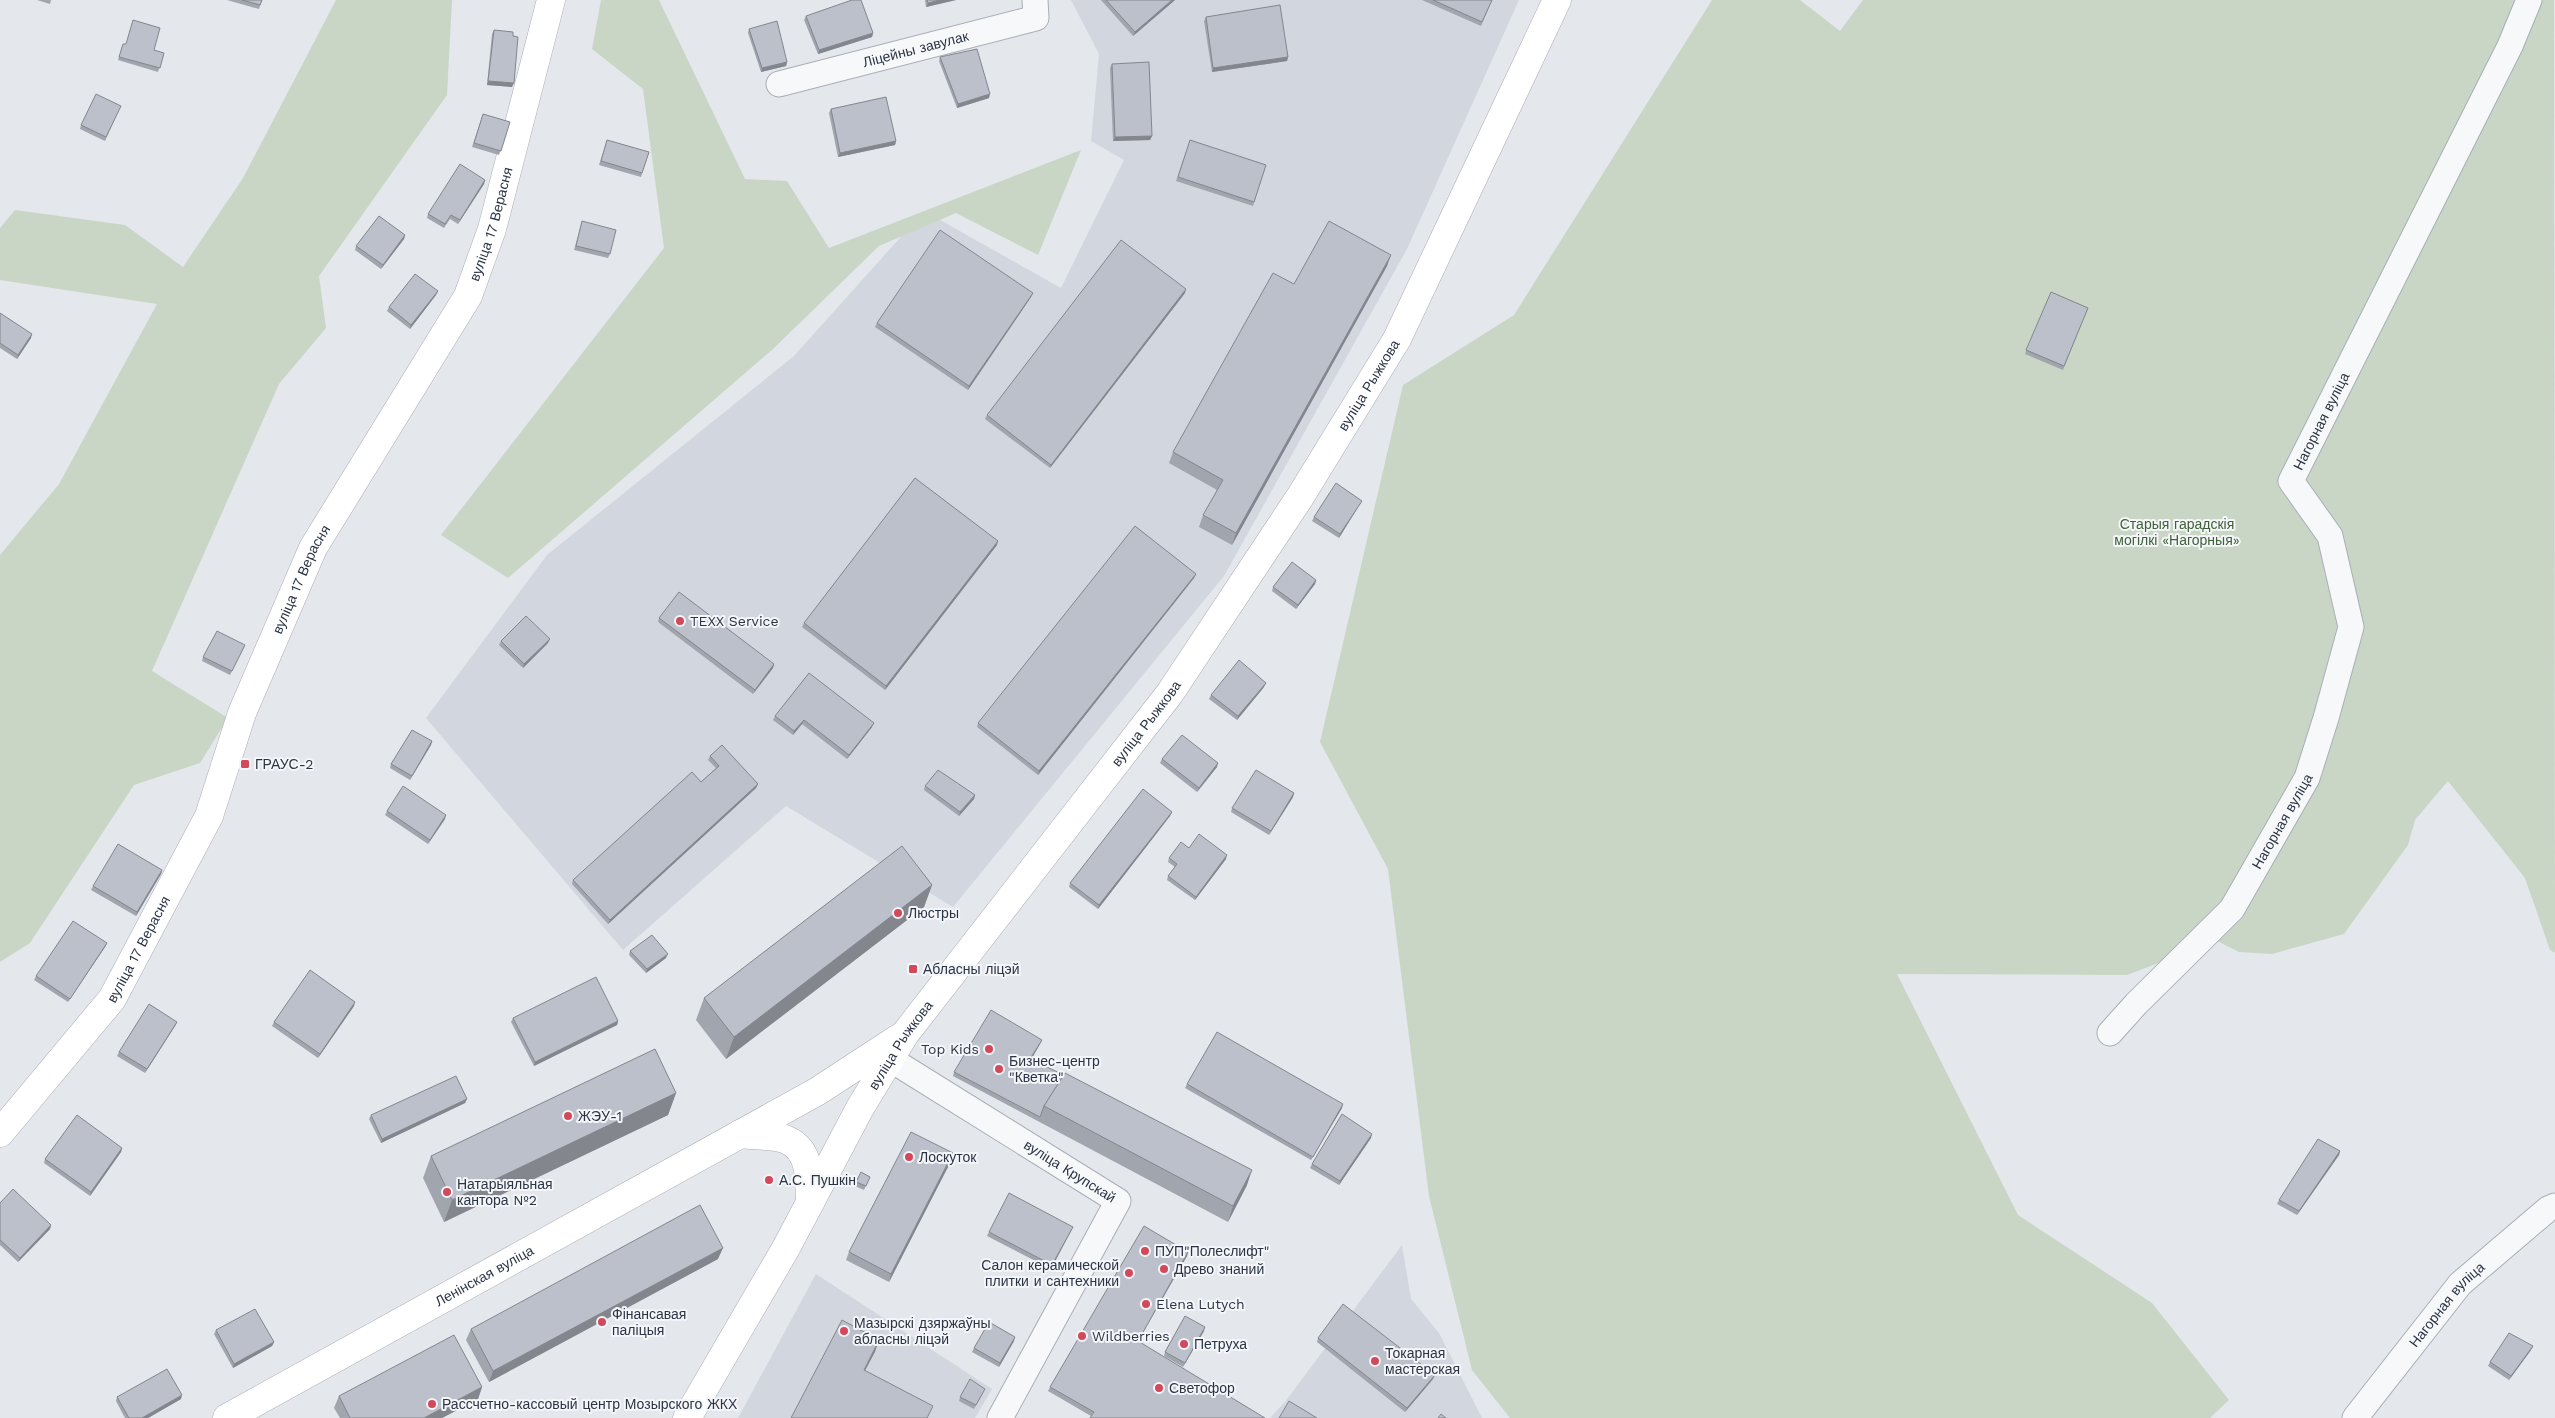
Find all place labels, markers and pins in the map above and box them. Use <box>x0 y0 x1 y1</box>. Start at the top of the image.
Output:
place label: TEXX Service <box>690 613 779 629</box>
marker: TEXX Service <box>674 615 686 627</box>
place label: ГРАУС-2 <box>255 756 313 772</box>
marker: ГРАУС-2 <box>239 758 251 770</box>
place label: Люстры <box>908 905 959 921</box>
marker: Люстры <box>892 907 904 919</box>
place label: Абласны ліцэй <box>923 961 1020 977</box>
marker: Абласны ліцэй <box>907 963 919 975</box>
place label: Top Kids <box>921 1041 979 1057</box>
marker: Top Kids <box>983 1043 995 1055</box>
place label: Бизнес-центр "Кветка" <box>1009 1053 1100 1085</box>
marker: Бизнес-центр "Кветка" <box>993 1063 1005 1075</box>
place label: ЖЭУ-1 <box>578 1108 622 1124</box>
marker: ЖЭУ-1 <box>562 1110 574 1122</box>
place label: Лоскуток <box>919 1149 977 1165</box>
marker: Лоскуток <box>903 1151 915 1163</box>
place label: А.С. Пушкін <box>779 1172 856 1188</box>
marker: А.С. Пушкін <box>763 1174 775 1186</box>
place label: Натарыяльная кантора №2 <box>457 1176 553 1208</box>
marker: Натарыяльная кантора №2 <box>441 1186 453 1198</box>
place label: ПУП"Полеслифт" <box>1155 1243 1269 1259</box>
marker: ПУП"Полеслифт" <box>1139 1245 1151 1257</box>
place label: Салон керамической плитки и сантехники <box>981 1257 1119 1289</box>
place label: Древо знаний <box>1174 1261 1264 1277</box>
marker: Древо знаний <box>1158 1263 1170 1275</box>
marker: Салон керамической плитки и сантехники <box>1123 1267 1135 1279</box>
place label: Elena Lutych <box>1156 1296 1245 1312</box>
marker: Elena Lutych <box>1140 1298 1152 1310</box>
place label: Фінансавая паліцыя <box>612 1306 686 1338</box>
place label: Мазырскі дзяржаўны абласны ліцэй <box>854 1315 991 1347</box>
marker: Фінансавая паліцыя <box>596 1316 608 1328</box>
marker: Мазырскі дзяржаўны абласны ліцэй <box>838 1325 850 1337</box>
place label: Wildberries <box>1092 1328 1170 1344</box>
marker: Wildberries <box>1076 1330 1088 1342</box>
place label: Петруха <box>1194 1336 1247 1352</box>
marker: Петруха <box>1178 1338 1190 1350</box>
place label: Токарная мастерская <box>1385 1345 1460 1377</box>
marker: Токарная мастерская <box>1369 1355 1381 1367</box>
place label: Светофор <box>1169 1380 1235 1396</box>
marker: Светофор <box>1153 1382 1165 1394</box>
place label: Рассчетно-кассовый центр Мозырского ЖКХ <box>442 1396 738 1412</box>
marker: Рассчетно-кассовый центр Мозырского ЖКХ <box>426 1398 438 1410</box>

